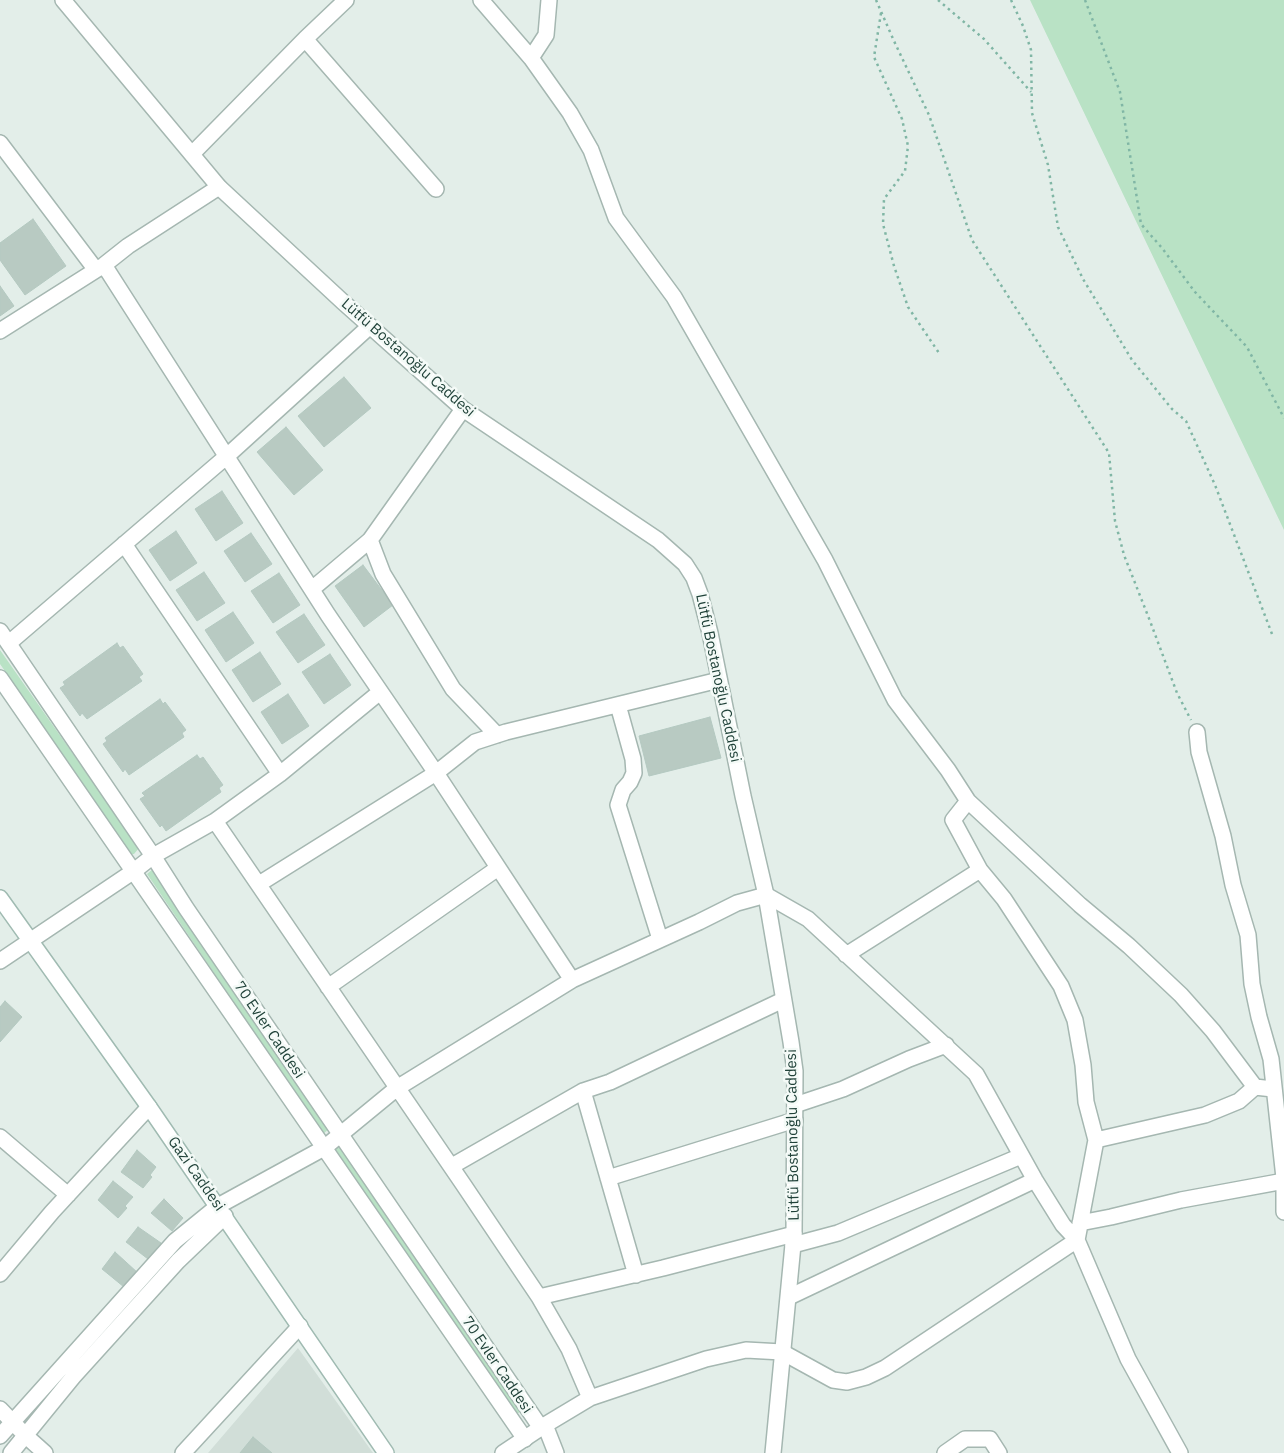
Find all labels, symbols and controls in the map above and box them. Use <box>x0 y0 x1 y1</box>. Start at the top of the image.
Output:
street label: Lütfü Bostanoğlu Caddesi <box>337 295 479 421</box>
street label: Lütfü Bostanoğlu Caddesi <box>691 592 745 764</box>
street label: 70 Evler Caddesi <box>230 978 308 1082</box>
street label: Lütfü Bostanoğlu Caddesi <box>783 1049 803 1221</box>
street label: Gazi Caddesi <box>164 1133 228 1215</box>
street label: 70 Evler Caddesi <box>458 1313 536 1417</box>

